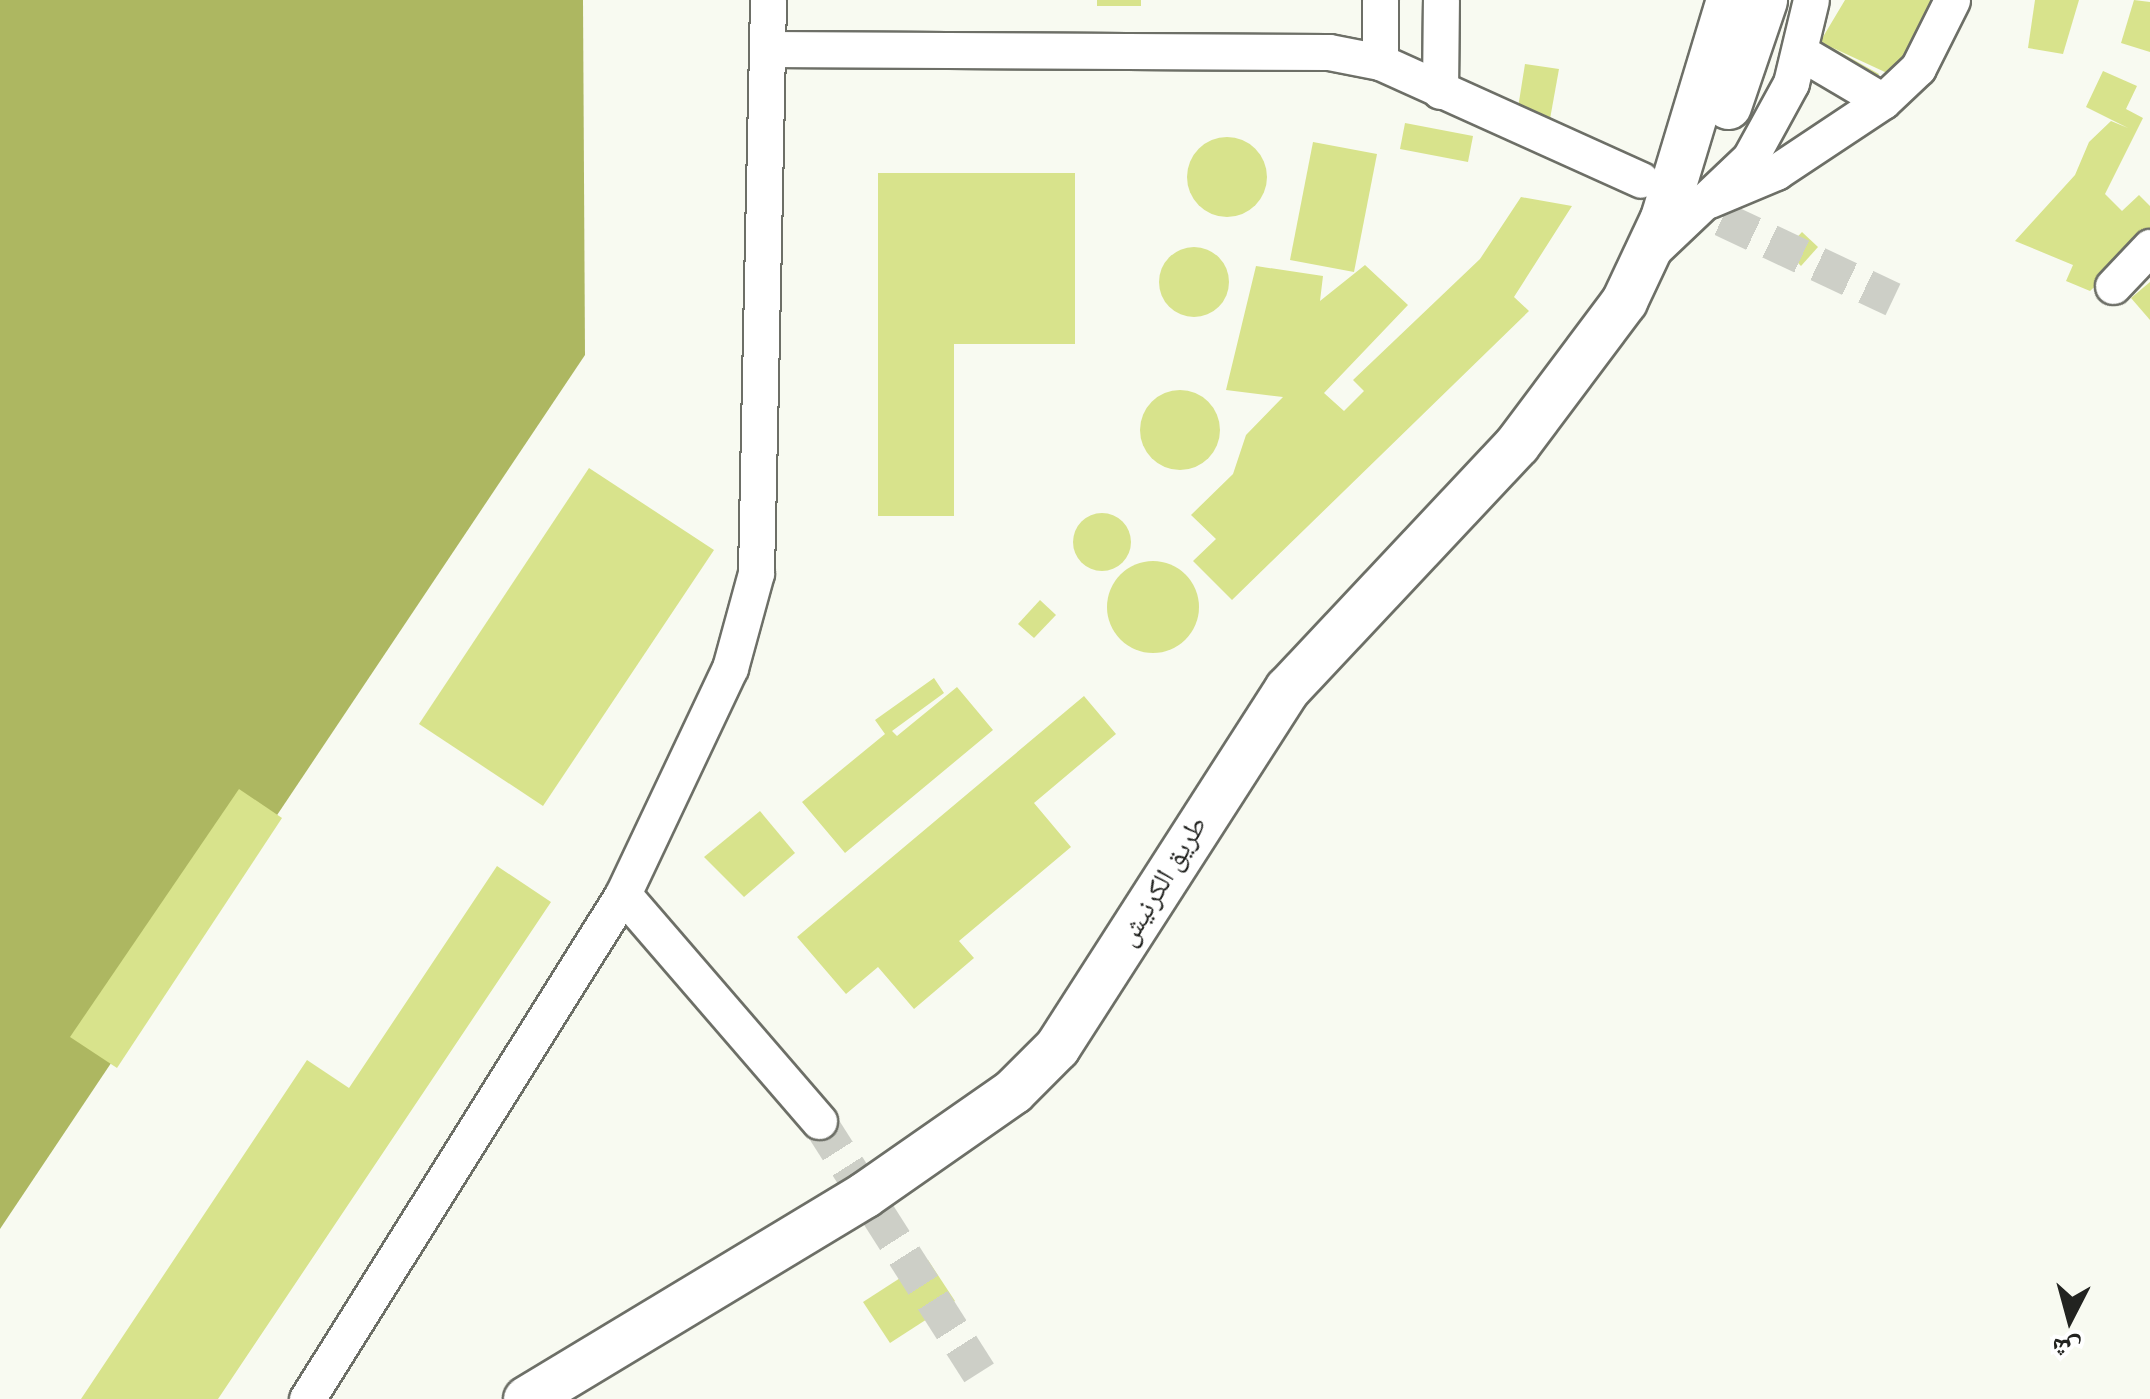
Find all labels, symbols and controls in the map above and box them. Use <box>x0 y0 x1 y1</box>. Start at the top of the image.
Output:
street label: طريق الكرنيش <box>1110 810 1214 952</box>
north arrow <box>2020 1269 2120 1369</box>
text: ش <box>2050 1332 2083 1366</box>

